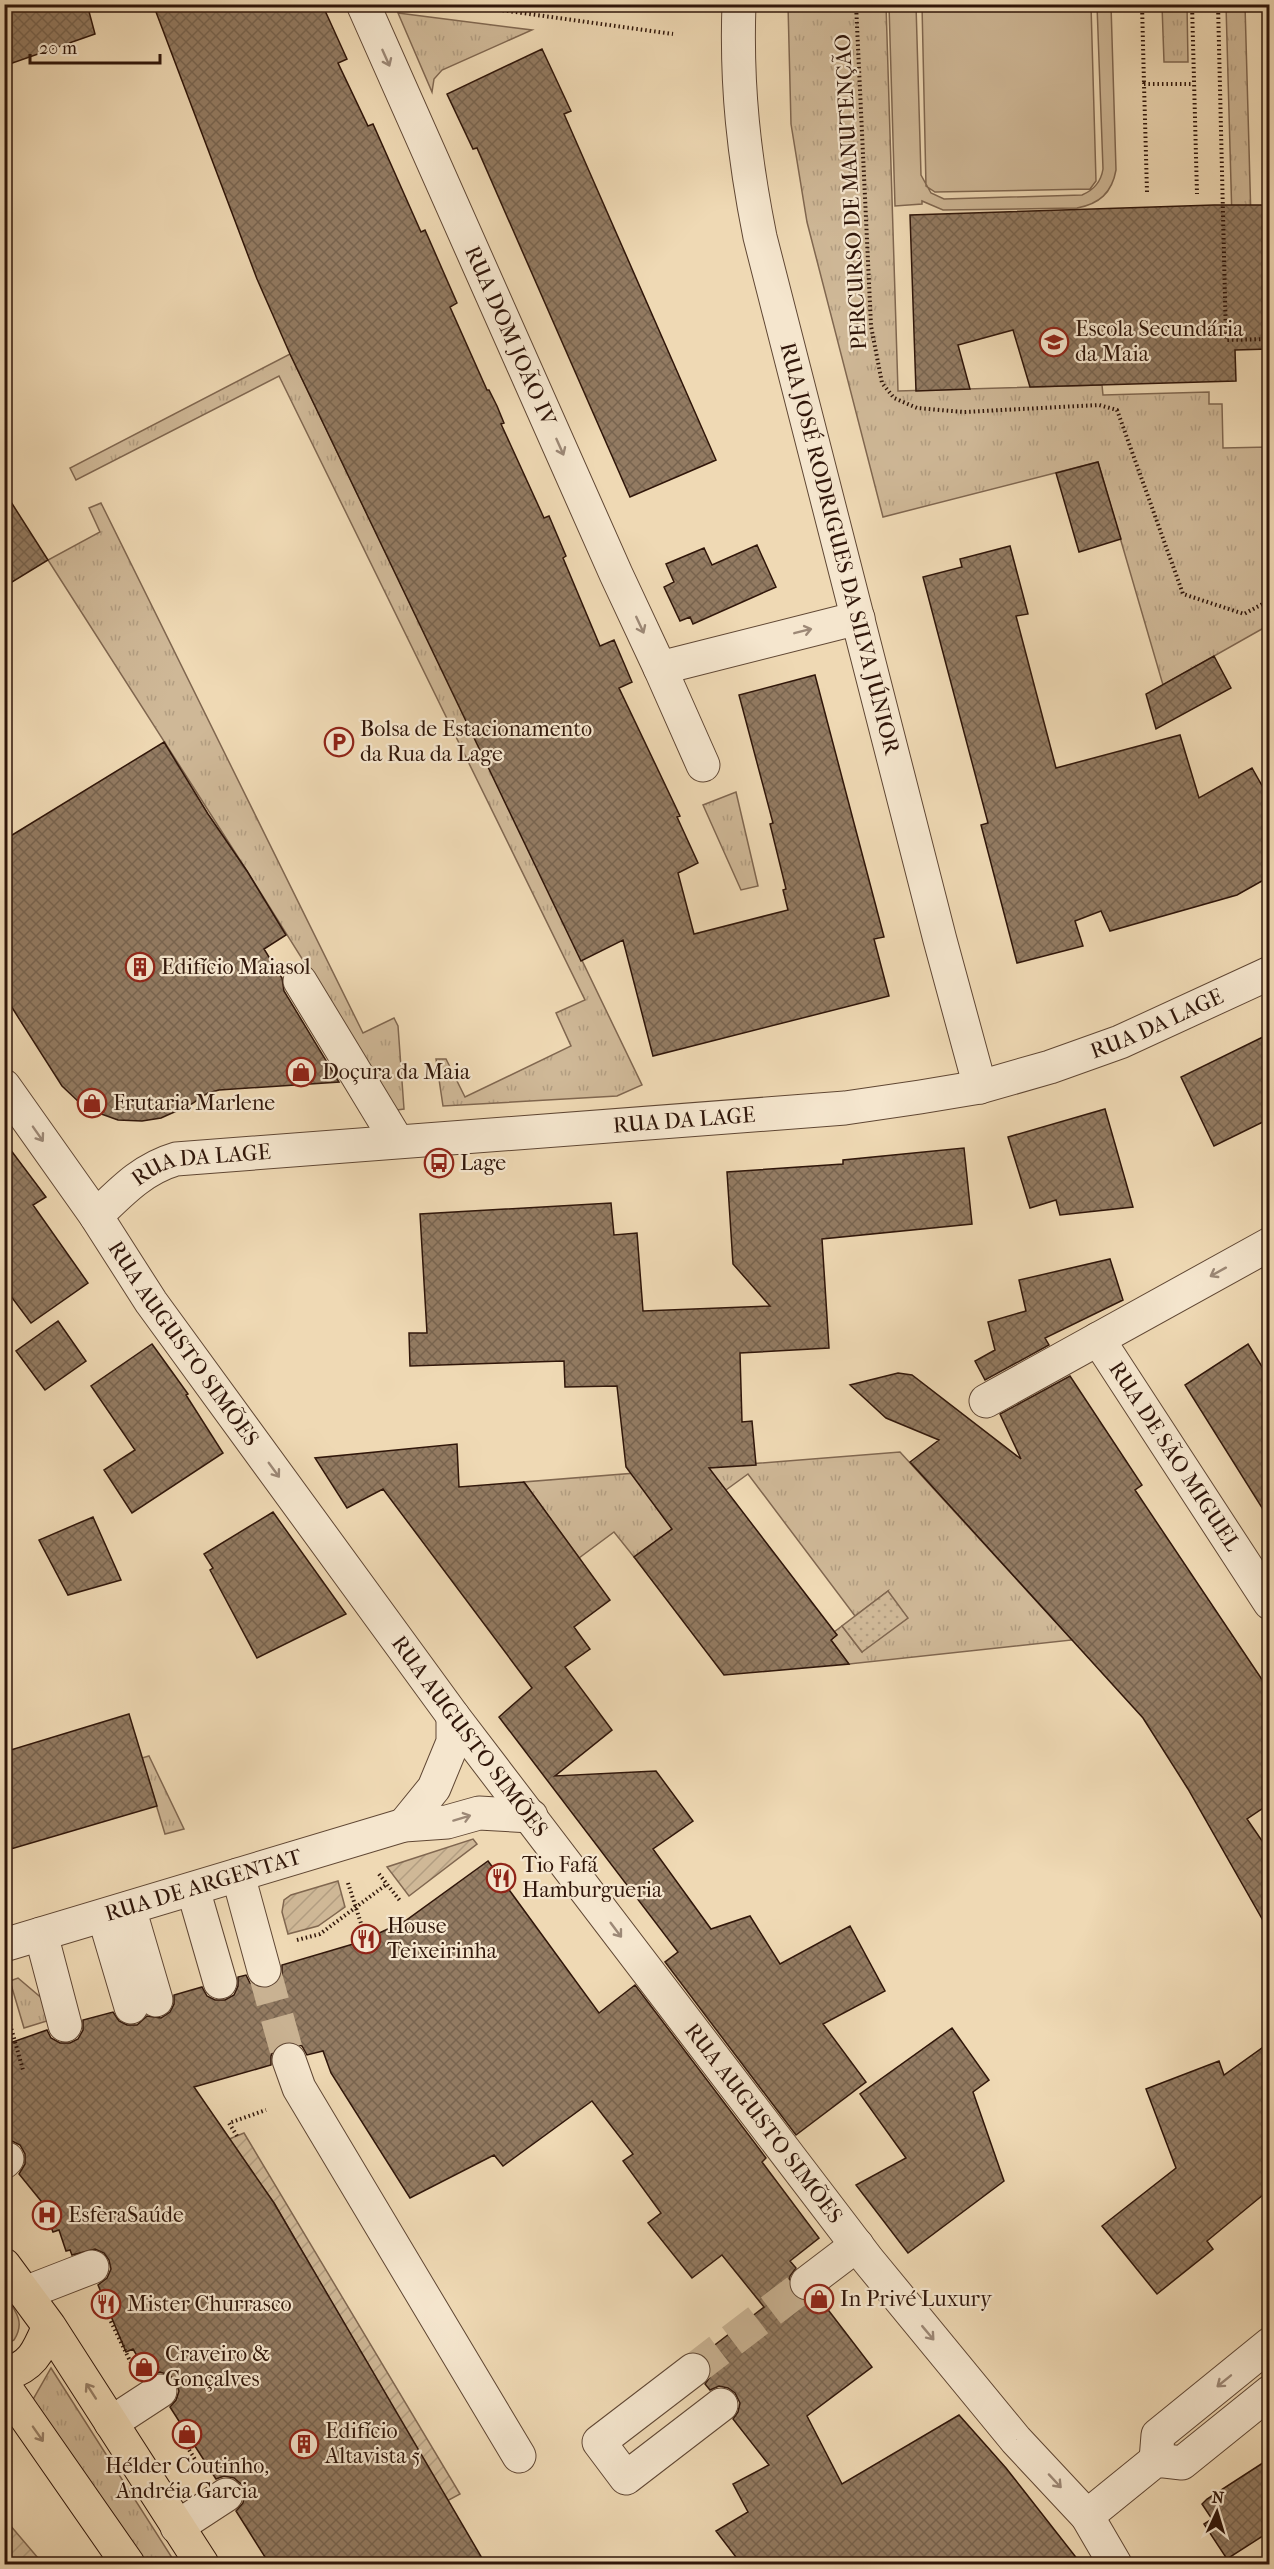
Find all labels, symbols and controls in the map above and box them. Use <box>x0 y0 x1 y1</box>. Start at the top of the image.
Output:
scale bar <box>30 27 160 65</box>
street label: PERCURSO DE MANUTENÇÃO <box>829 33 872 351</box>
text: 20 m <box>39 38 77 59</box>
one-way arrow <box>381 48 393 66</box>
street label: RUA DOM JOÃO IV <box>459 242 562 430</box>
place label: Escola Secundária da Maia <box>1075 316 1244 367</box>
school or university icon: Escola Secundária da Maia <box>1038 326 1070 358</box>
street label: RUA JOSÉ RODRIGUES DA SILVA JÚNIOR <box>775 340 905 758</box>
one-way arrow <box>555 437 566 456</box>
one-way arrow <box>635 615 647 633</box>
one-way arrow <box>794 625 813 637</box>
place label: Bolsa de Estacionamento da Rua da Lage <box>360 716 592 767</box>
parking icon: Bolsa de Estacionamento da Rua da Lage <box>323 726 355 758</box>
building icon: Edifício Maiasol <box>124 951 156 983</box>
place label: Edifício Maiasol <box>161 954 311 980</box>
street label: RUA DA LAGE <box>1087 983 1228 1065</box>
shop icon: Doçura da Maia <box>285 1056 317 1088</box>
place label: Doçura da Maia <box>322 1059 471 1085</box>
shop icon: Frutaria Marlene <box>76 1087 108 1119</box>
place label: Frutaria Marlene <box>113 1090 275 1116</box>
street label: RUA DA LAGE <box>612 1102 756 1139</box>
one-way arrow <box>32 1125 44 1141</box>
street label: RUA DA LAGE <box>126 1139 272 1192</box>
bus stop icon: Lage <box>423 1147 455 1179</box>
place label: Lage <box>460 1150 506 1176</box>
street label: RUA AUGUSTO SIMÕES <box>102 1236 265 1451</box>
one-way arrow <box>1210 1266 1227 1278</box>
street label: RUA DE SÃO MIGUEL <box>1103 1357 1246 1557</box>
one-way arrow <box>268 1462 280 1478</box>
street label: RUA AUGUSTO SIMÕES <box>386 1631 553 1842</box>
one-way arrow <box>452 1812 471 1823</box>
street label: RUA DE ARGENTAT <box>102 1843 306 1927</box>
place label: Tio Fafá Hamburgueria <box>522 1852 663 1903</box>
restaurant icon: Tio Fafá Hamburgueria <box>485 1862 517 1894</box>
place label: House Teixeirinha <box>387 1913 498 1964</box>
one-way arrow <box>609 1922 622 1938</box>
restaurant icon: House Teixeirinha <box>350 1923 382 1955</box>
street label: RUA AUGUSTO SIMÕES <box>679 2018 848 2228</box>
hospital icon: EsferaSaúde <box>31 2199 63 2231</box>
place label: EsferaSaúde <box>68 2202 184 2228</box>
shop icon: In Privé Luxury <box>803 2283 835 2315</box>
place label: In Privé Luxury <box>840 2286 993 2312</box>
restaurant icon: Mister Churrasco <box>90 2288 122 2320</box>
place label: Mister Churrasco <box>127 2291 292 2317</box>
one-way arrow <box>921 2325 935 2340</box>
place label: Craveiro & Gonçalves <box>165 2341 270 2392</box>
shop icon: Craveiro & Gonçalves <box>128 2351 160 2383</box>
one-way arrow <box>1217 2374 1232 2388</box>
one-way arrow <box>84 2383 97 2400</box>
shop icon: Hélder Coutinho, Andréia Garcia <box>171 2418 203 2450</box>
place label: Edifício Altavista 5 <box>324 2418 421 2469</box>
one-way arrow <box>32 2426 44 2442</box>
building icon: Edifício Altavista 5 <box>288 2428 320 2460</box>
place label: Hélder Coutinho, Andréia Garcia <box>105 2453 269 2504</box>
one-way arrow <box>1048 2474 1062 2489</box>
north arrow <box>1187 2482 1247 2542</box>
text: N <box>1211 2488 1226 2507</box>

